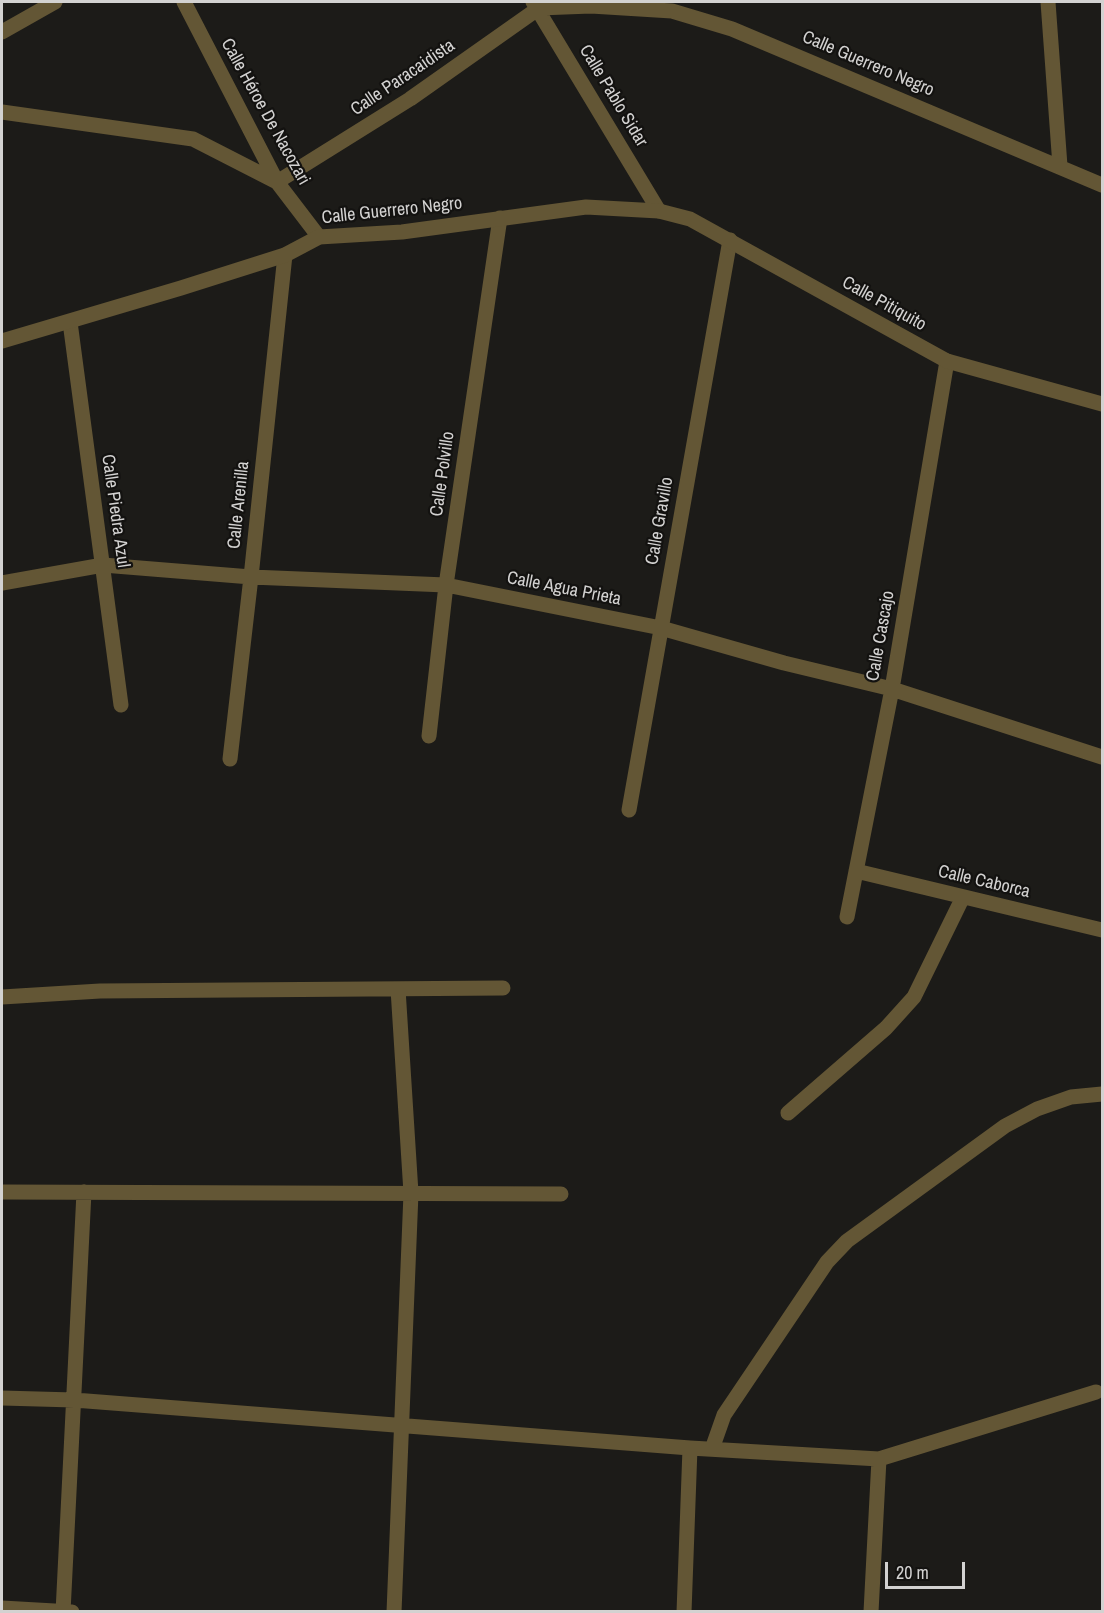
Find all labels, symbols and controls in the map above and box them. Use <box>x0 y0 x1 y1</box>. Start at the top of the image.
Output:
street label: Calle Guerrero Negro <box>799 26 937 102</box>
street label: Calle Héroe De Nacozari <box>216 35 314 189</box>
street label: Calle Paracaidista <box>347 35 459 121</box>
street label: Calle Pablo Sidar <box>574 41 652 151</box>
street label: Calle Guerrero Negro <box>321 193 463 229</box>
street label: Calle Pitiquito <box>838 272 930 336</box>
street label: Calle Polvillo <box>426 430 460 518</box>
street label: Calle Piedra Azul <box>96 453 134 569</box>
street label: Calle Arenilla <box>224 460 254 550</box>
street label: Calle Gravillo <box>642 476 678 566</box>
street label: Calle Agua Prieta <box>505 567 623 611</box>
street label: Calle Cascajo <box>862 589 900 683</box>
street label: Calle Caborca <box>936 861 1032 903</box>
scale bar <box>888 1550 968 1588</box>
text: 20 m <box>896 1560 929 1585</box>

